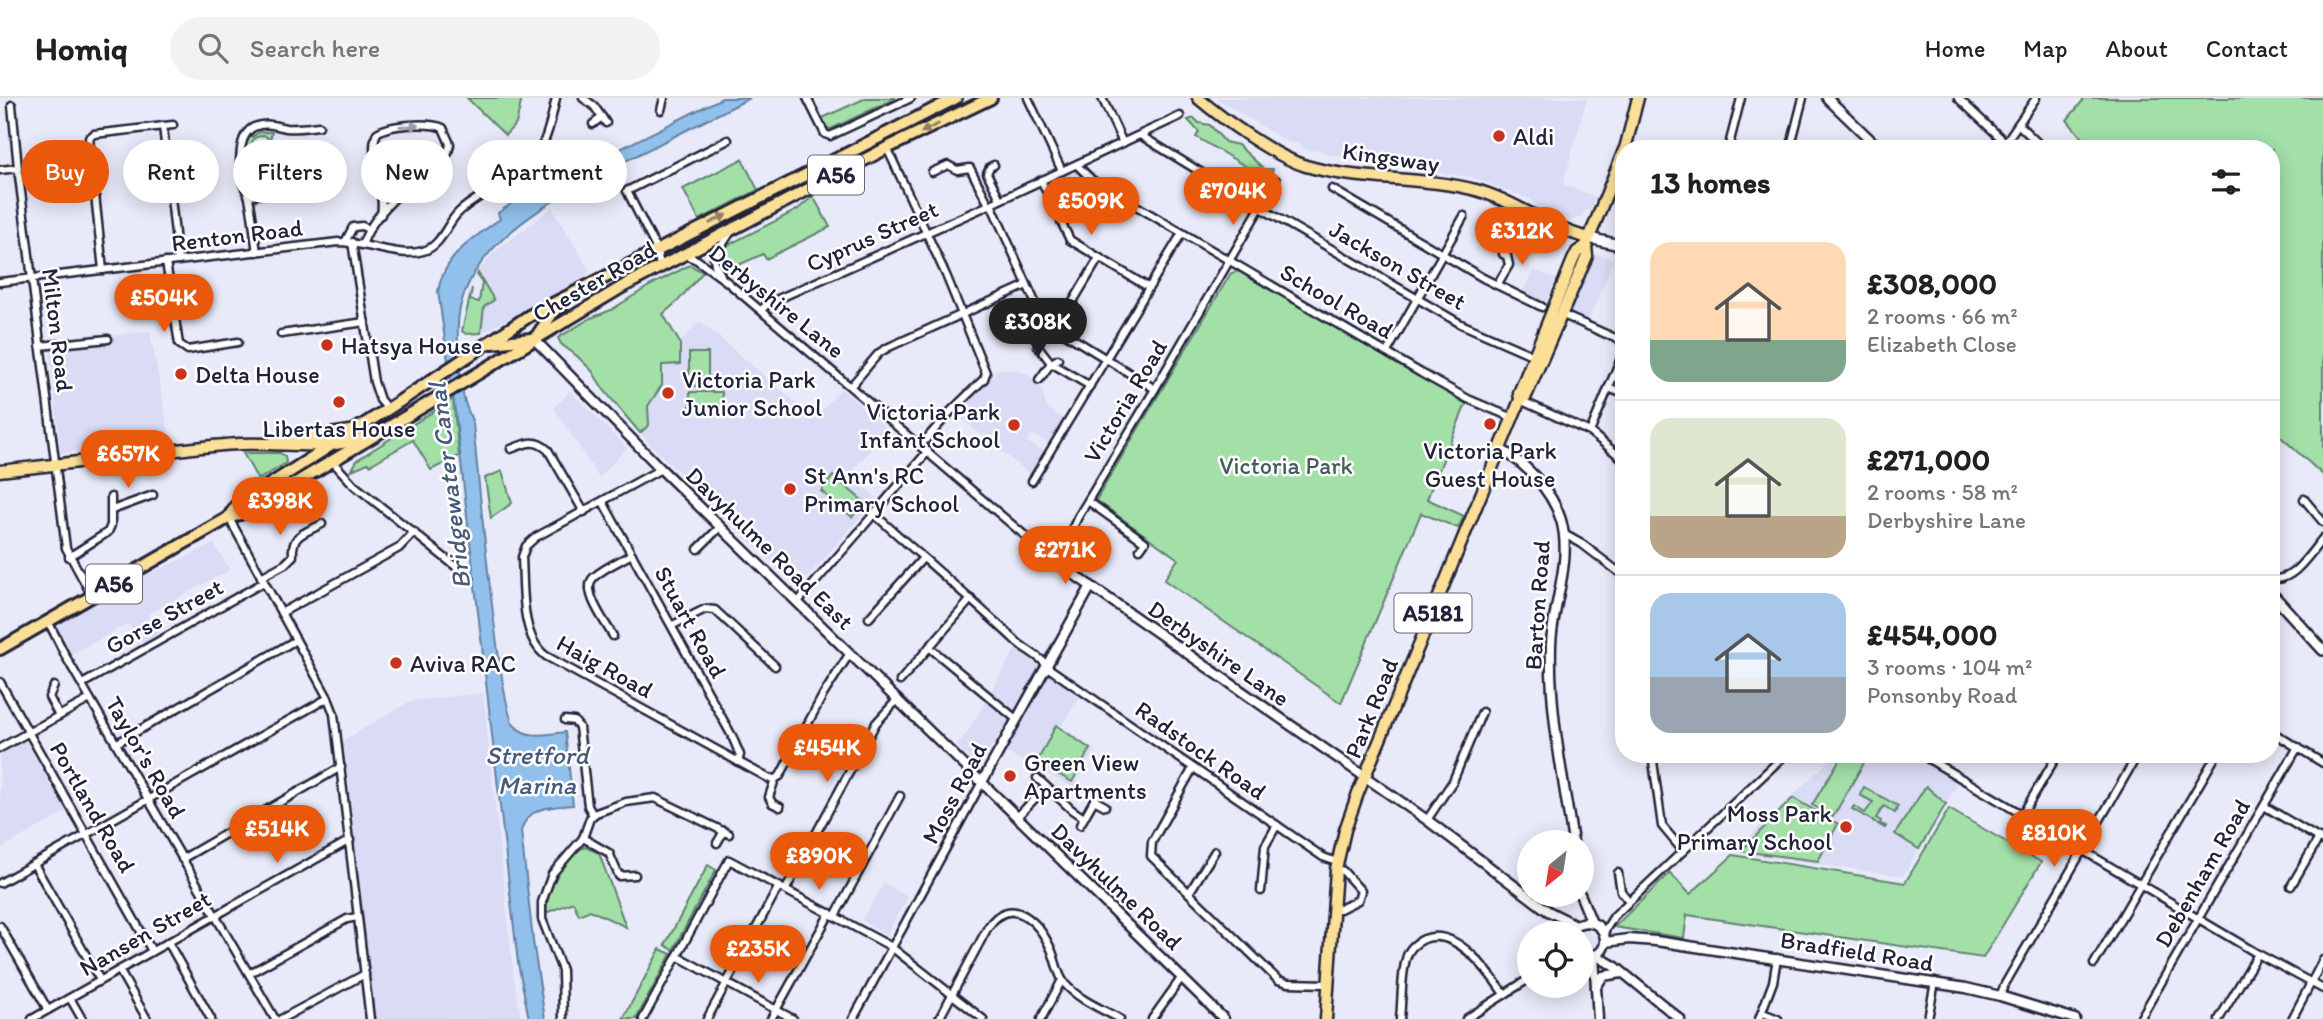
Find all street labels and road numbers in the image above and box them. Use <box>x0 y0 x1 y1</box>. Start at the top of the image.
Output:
street label: Kingsway <box>1341 136 1441 178</box>
road number: A56 <box>808 156 864 194</box>
street label: Cyprus Street <box>802 194 942 278</box>
street label: Renton Road <box>170 213 304 257</box>
street label: Jackson Street <box>1324 214 1472 316</box>
street label: Chester Road <box>527 234 661 328</box>
street label: Derbyshire Lane <box>703 238 851 364</box>
street label: School Road <box>1275 257 1399 345</box>
street label: Milton Road <box>36 266 80 394</box>
street label: Victoria Road <box>1077 334 1173 468</box>
street label: Davyhulme Road East <box>680 461 860 636</box>
street label: Barton Road <box>1518 539 1556 671</box>
street label: Stuart Road <box>648 561 734 683</box>
road number: A56 <box>86 564 142 604</box>
street label: Gorse Street <box>100 572 228 660</box>
road number: A5181 <box>1394 593 1472 632</box>
street label: Derbyshire Lane <box>1143 594 1295 712</box>
street label: Haig Road <box>552 628 658 704</box>
street label: Park Road <box>1338 654 1404 762</box>
street label: Taylor's Road <box>100 691 193 823</box>
street label: Radstock Road <box>1130 694 1272 806</box>
street label: Portland Road <box>44 736 142 878</box>
street label: Moss Road <box>915 737 993 849</box>
street label: Debenham Road <box>2148 794 2256 952</box>
street label: Davyhulme Road <box>1045 816 1189 956</box>
street label: Nansen Street <box>74 884 216 982</box>
street label: Bradfield Road <box>1778 925 1936 977</box>

